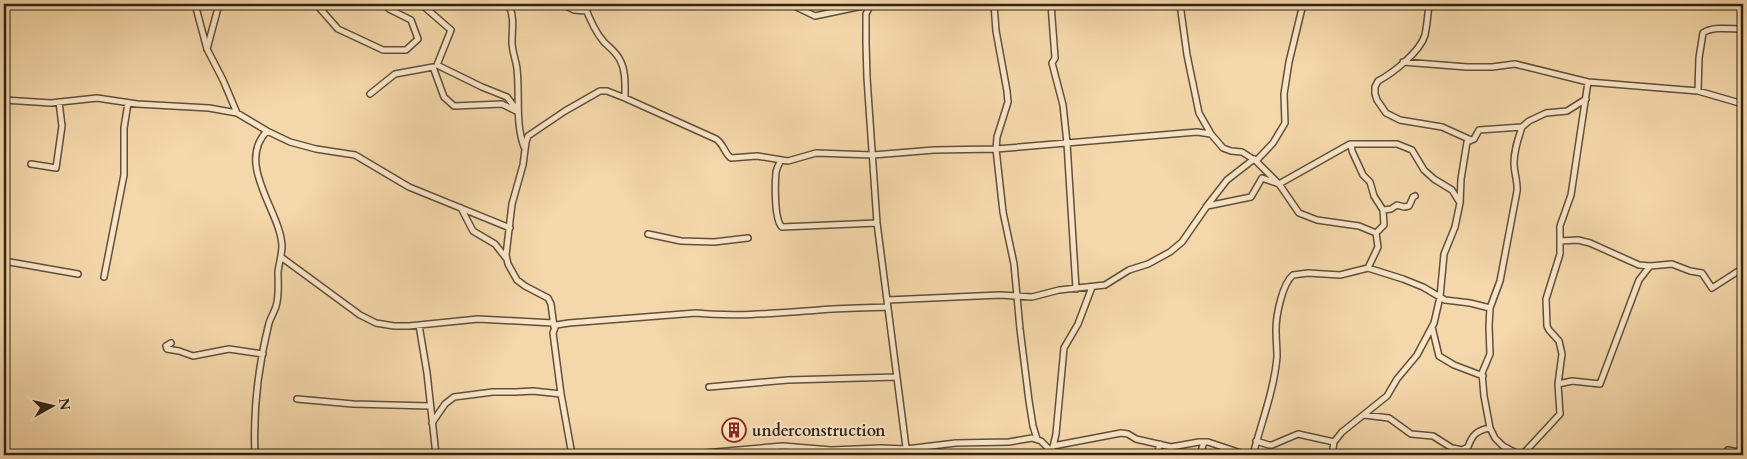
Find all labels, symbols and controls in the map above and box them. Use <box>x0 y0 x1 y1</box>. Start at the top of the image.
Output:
north arrow <box>28 382 78 432</box>
text: N <box>54 397 75 412</box>
building icon: underconstruction <box>721 417 747 443</box>
place label: underconstruction <box>752 420 886 442</box>

